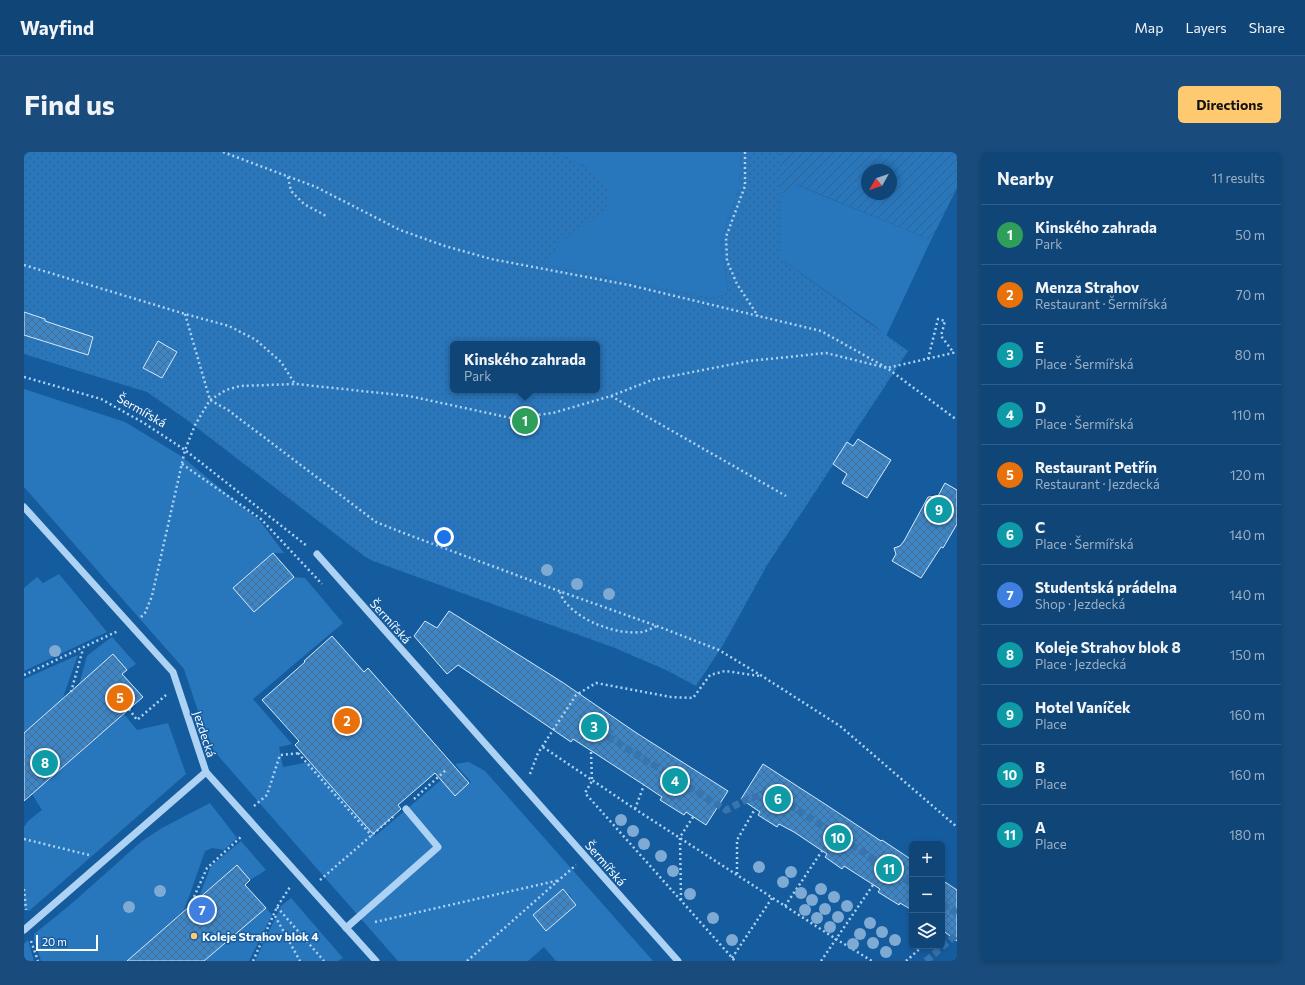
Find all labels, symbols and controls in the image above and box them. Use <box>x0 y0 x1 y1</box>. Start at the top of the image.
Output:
text: Wayfind <box>20 16 94 39</box>
text: Map <box>1135 19 1163 36</box>
text: Layers <box>1185 19 1227 36</box>
text: Share <box>1249 19 1285 36</box>
button: Directions <box>1178 86 1281 123</box>
text: Find us <box>24 87 115 121</box>
north arrow <box>861 164 897 200</box>
text: Nearby <box>997 168 1054 189</box>
text: 11 results <box>1212 170 1265 186</box>
text: Kinského zahrada <box>1035 218 1157 236</box>
text: 1 <box>1007 227 1013 243</box>
text: 50 m <box>1235 227 1265 243</box>
text: Park <box>1035 236 1062 252</box>
text: Menza Strahov <box>1035 278 1139 296</box>
text: 2 <box>1006 287 1014 303</box>
text: 70 m <box>1236 287 1265 303</box>
text: Restaurant · Šermířská <box>1035 296 1167 312</box>
text: E <box>1035 338 1044 356</box>
popup <box>450 341 600 393</box>
text: 3 <box>1006 347 1014 363</box>
text: 80 m <box>1235 347 1265 363</box>
text: Kinského zahrada <box>464 350 586 368</box>
text: Place · Šermířská <box>1035 356 1134 372</box>
text: Park <box>464 368 491 384</box>
street label: Šermířská <box>115 390 169 430</box>
text: D <box>1035 398 1046 416</box>
pin: 1 <box>512 406 538 436</box>
text: 4 <box>1006 407 1014 423</box>
text: 110 m <box>1232 407 1265 423</box>
text: Place · Šermířská <box>1035 416 1134 432</box>
text: Restaurant Petřín <box>1035 458 1157 476</box>
text: 5 <box>1006 467 1014 483</box>
text: 120 m <box>1230 467 1265 483</box>
text: Restaurant · Jezdecká <box>1035 476 1160 492</box>
pin: 9 <box>926 495 952 525</box>
text: C <box>1035 518 1045 536</box>
your location <box>434 527 454 547</box>
text: 6 <box>1006 527 1014 543</box>
text: 140 m <box>1229 527 1265 543</box>
text: Place · Šermířská <box>1035 536 1134 552</box>
text: Studentská prádelna <box>1035 578 1177 596</box>
text: 7 <box>1006 587 1014 603</box>
text: 140 m <box>1229 587 1265 603</box>
street label: Šermířská <box>368 596 414 646</box>
text: Shop · Jezdecká <box>1035 596 1125 612</box>
text: Koleje Strahov blok 8 <box>1035 638 1181 656</box>
text: 8 <box>1006 647 1014 663</box>
text: 150 m <box>1230 647 1265 663</box>
text: Place · Jezdecká <box>1035 656 1126 672</box>
pin: 5 <box>107 683 133 713</box>
text: Hotel Vaníček <box>1035 698 1131 716</box>
pin: 2 <box>334 706 360 736</box>
text: 9 <box>1006 707 1014 723</box>
text: 160 m <box>1229 707 1265 723</box>
street label: Jezdecká <box>190 709 219 759</box>
pin: 3 <box>581 712 607 742</box>
text: Place <box>1035 716 1067 732</box>
pin: 8 <box>32 748 58 778</box>
text: B <box>1035 758 1045 776</box>
pin: 4 <box>662 766 688 796</box>
text: 10 <box>1003 767 1017 783</box>
text: 160 m <box>1229 767 1265 783</box>
text: Place <box>1035 776 1067 792</box>
pin: 6 <box>765 784 791 814</box>
text: A <box>1035 818 1046 836</box>
pin: 10 <box>825 823 851 853</box>
text: 11 <box>1004 827 1016 843</box>
text: 180 m <box>1229 827 1265 843</box>
text: Place <box>1035 836 1067 852</box>
street label: Šermířská <box>583 838 629 888</box>
map controls <box>909 841 945 949</box>
button: + <box>909 841 945 877</box>
pin: 11 <box>876 854 902 884</box>
button: − <box>909 877 945 913</box>
pin: 7 <box>189 895 215 925</box>
button: layers <box>909 913 945 949</box>
place label: Koleje Strahov blok 4 <box>202 929 319 943</box>
marker: Koleje Strahov blok 4 <box>189 931 199 941</box>
scale bar <box>36 933 98 952</box>
text: 20 m <box>42 935 67 948</box>

